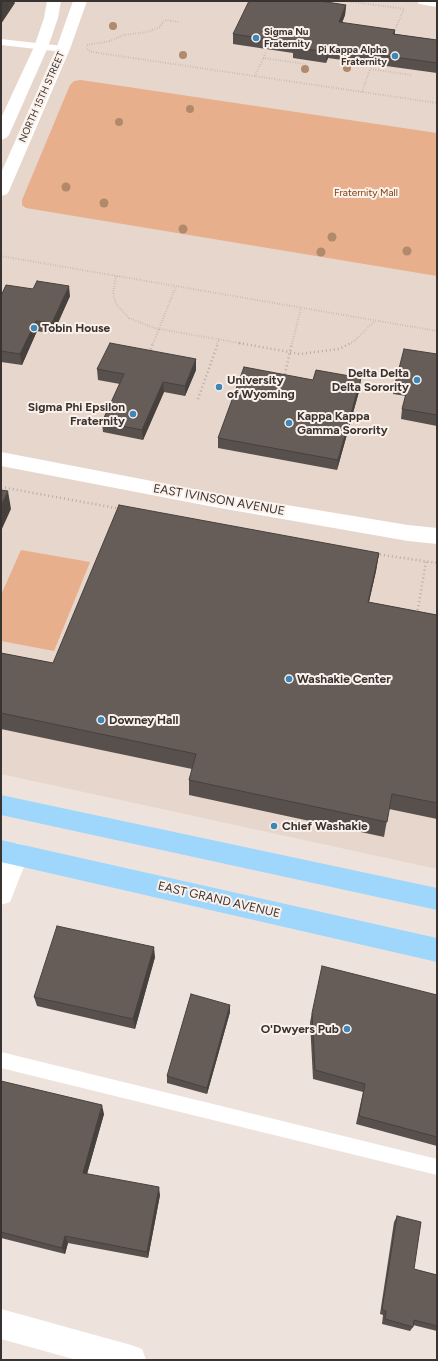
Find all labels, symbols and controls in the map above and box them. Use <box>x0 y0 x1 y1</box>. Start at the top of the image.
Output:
place label: Sigma Nu Fraternity <box>264 26 310 50</box>
marker: Sigma Nu Fraternity <box>251 33 261 43</box>
place label: Pi Kappa Alpha Fraternity <box>318 44 387 68</box>
street label: NORTH 15TH STREET <box>17 50 67 144</box>
marker: Pi Kappa Alpha Fraternity <box>390 51 400 61</box>
park label: Fraternity Mall <box>334 187 398 199</box>
place label: Tobin House <box>42 321 110 335</box>
marker: Tobin House <box>29 323 39 333</box>
place label: Delta Delta Delta Sorority <box>332 366 409 394</box>
place label: University of Wyoming <box>227 373 295 401</box>
marker: Delta Delta Delta Sorority <box>412 375 422 385</box>
marker: University of Wyoming <box>214 382 224 392</box>
place label: Sigma Phi Epsilon Fraternity <box>28 400 125 428</box>
marker: Sigma Phi Epsilon Fraternity <box>128 409 138 419</box>
place label: Kappa Kappa Gamma Sorority <box>297 409 388 437</box>
marker: Kappa Kappa Gamma Sorority <box>284 418 294 428</box>
street label: EAST IVINSON AVENUE <box>152 481 286 519</box>
place label: Washakie Center <box>297 672 391 686</box>
marker: Washakie Center <box>284 674 294 684</box>
place label: Downey Hall <box>109 713 178 727</box>
marker: Downey Hall <box>96 715 106 725</box>
place label: Chief Washakie <box>282 819 368 833</box>
marker: Chief Washakie <box>269 821 279 831</box>
street label: EAST GRAND AVENUE <box>156 879 282 921</box>
place label: O'Dwyers Pub <box>261 1022 339 1036</box>
marker: O'Dwyers Pub <box>342 1024 352 1034</box>

